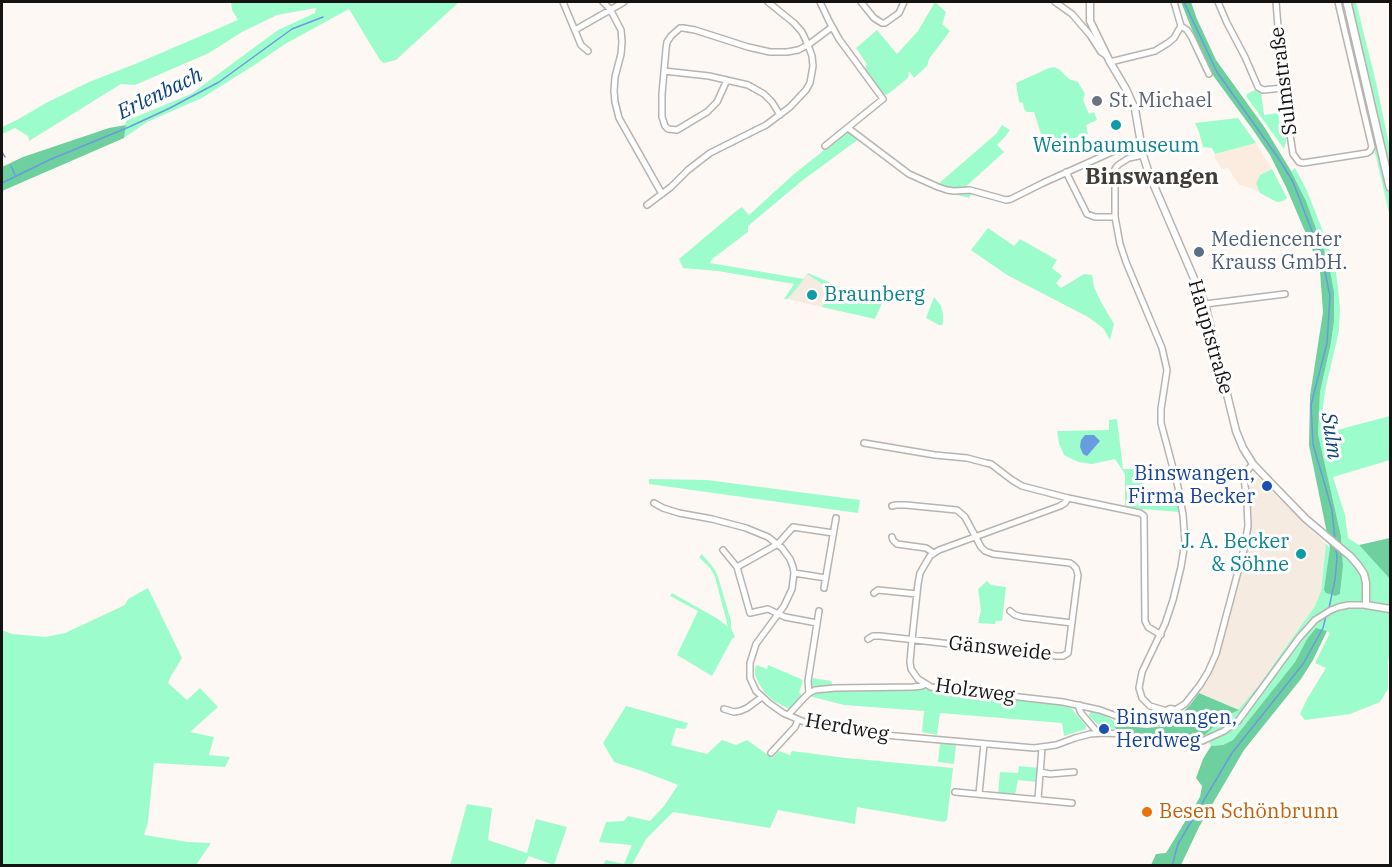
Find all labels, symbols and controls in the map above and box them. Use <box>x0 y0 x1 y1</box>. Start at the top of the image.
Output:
street label: Sulmstraße <box>1265 25 1303 137</box>
water label: Erlenbach <box>113 63 207 125</box>
place label: St. Michael <box>1109 89 1212 113</box>
marker: St. Michael <box>1090 94 1104 108</box>
marker: Weinbaumuseum <box>1109 118 1123 132</box>
place label: Weinbaumuseum <box>1033 134 1199 158</box>
district label: Binswangen <box>1085 165 1219 191</box>
place label: Mediencenter Krauss GmbH. <box>1211 228 1348 275</box>
marker: Mediencenter Krauss GmbH. <box>1192 245 1206 259</box>
street label: Hauptstraße <box>1182 277 1238 397</box>
place label: Braunberg <box>824 283 925 307</box>
marker: Braunberg <box>805 288 819 302</box>
water label: Sulm <box>1315 411 1347 461</box>
place label: Binswangen, Firma Becker <box>1128 462 1255 509</box>
marker: Binswangen, Firma Becker <box>1260 479 1274 493</box>
place label: J. A. Becker & Söhne <box>1181 530 1289 577</box>
marker: J. A. Becker & Söhne <box>1294 547 1308 561</box>
street label: Gänsweide <box>947 632 1053 666</box>
street label: Holzweg <box>934 674 1016 708</box>
place label: Binswangen, Herdweg <box>1116 706 1237 753</box>
street label: Herdweg <box>803 709 891 747</box>
marker: Binswangen, Herdweg <box>1097 722 1111 736</box>
place label: Besen Schönbrunn <box>1159 800 1339 824</box>
marker: Besen Schönbrunn <box>1140 805 1154 819</box>

